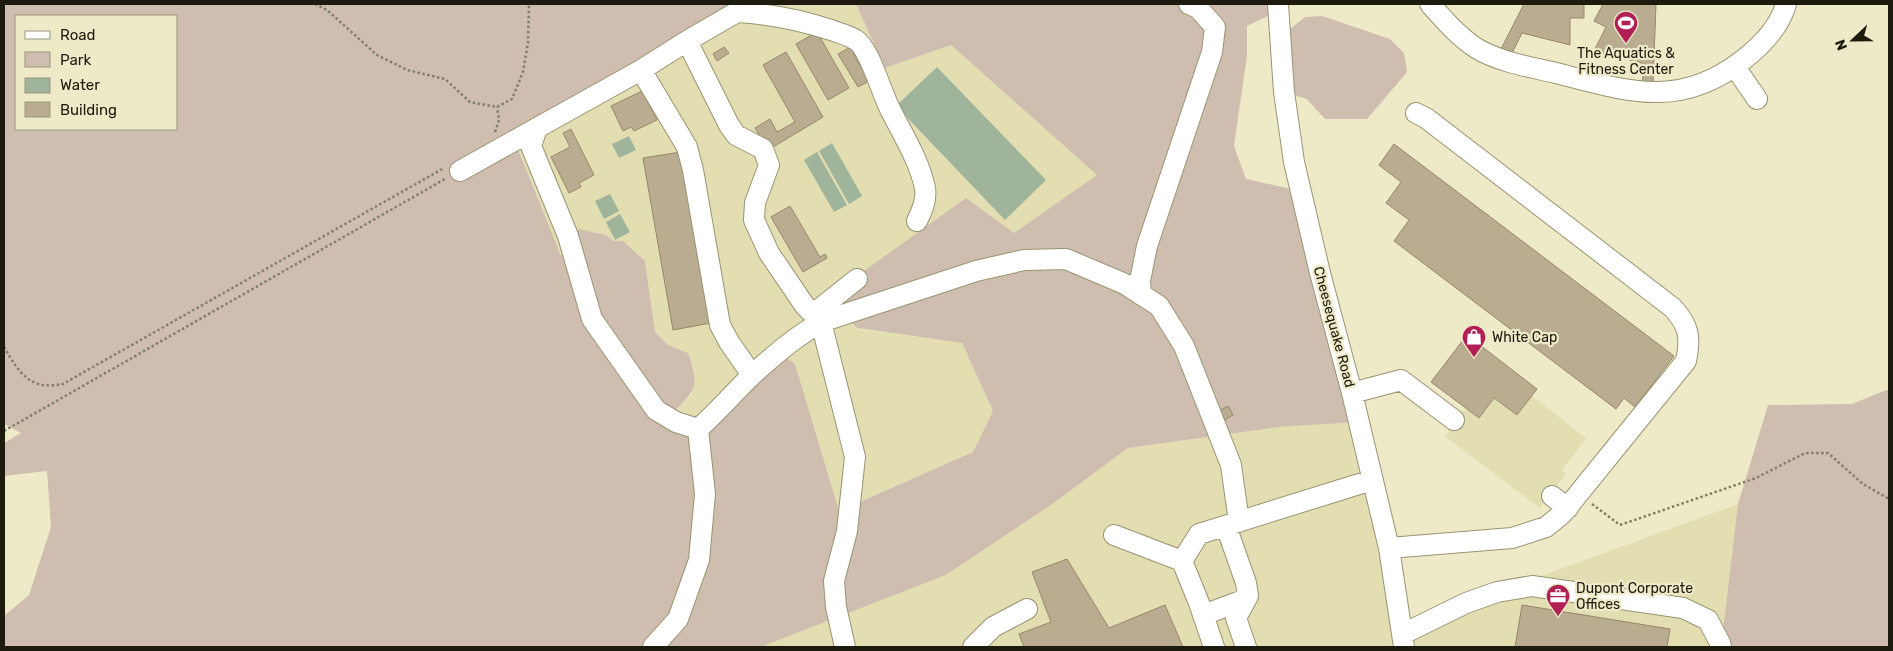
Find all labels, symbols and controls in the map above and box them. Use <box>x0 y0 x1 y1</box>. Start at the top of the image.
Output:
sports icon: The Aquatics & Fitness Center <box>1613 10 1639 44</box>
legend <box>15 15 178 130</box>
north arrow <box>1828 15 1878 65</box>
text: Road <box>60 26 96 44</box>
text: N <box>1832 37 1851 53</box>
place label: The Aquatics & Fitness Center <box>1577 45 1675 78</box>
text: Park <box>60 51 91 69</box>
text: Water <box>60 76 100 94</box>
text: Building <box>60 101 117 119</box>
street label: Cheesequake Road <box>1310 265 1358 389</box>
shop icon: White Cap <box>1461 324 1487 358</box>
place label: White Cap <box>1492 329 1557 346</box>
place label: Dupont Corporate Offices <box>1576 580 1693 613</box>
office icon: Dupont Corporate Offices <box>1545 583 1571 617</box>

